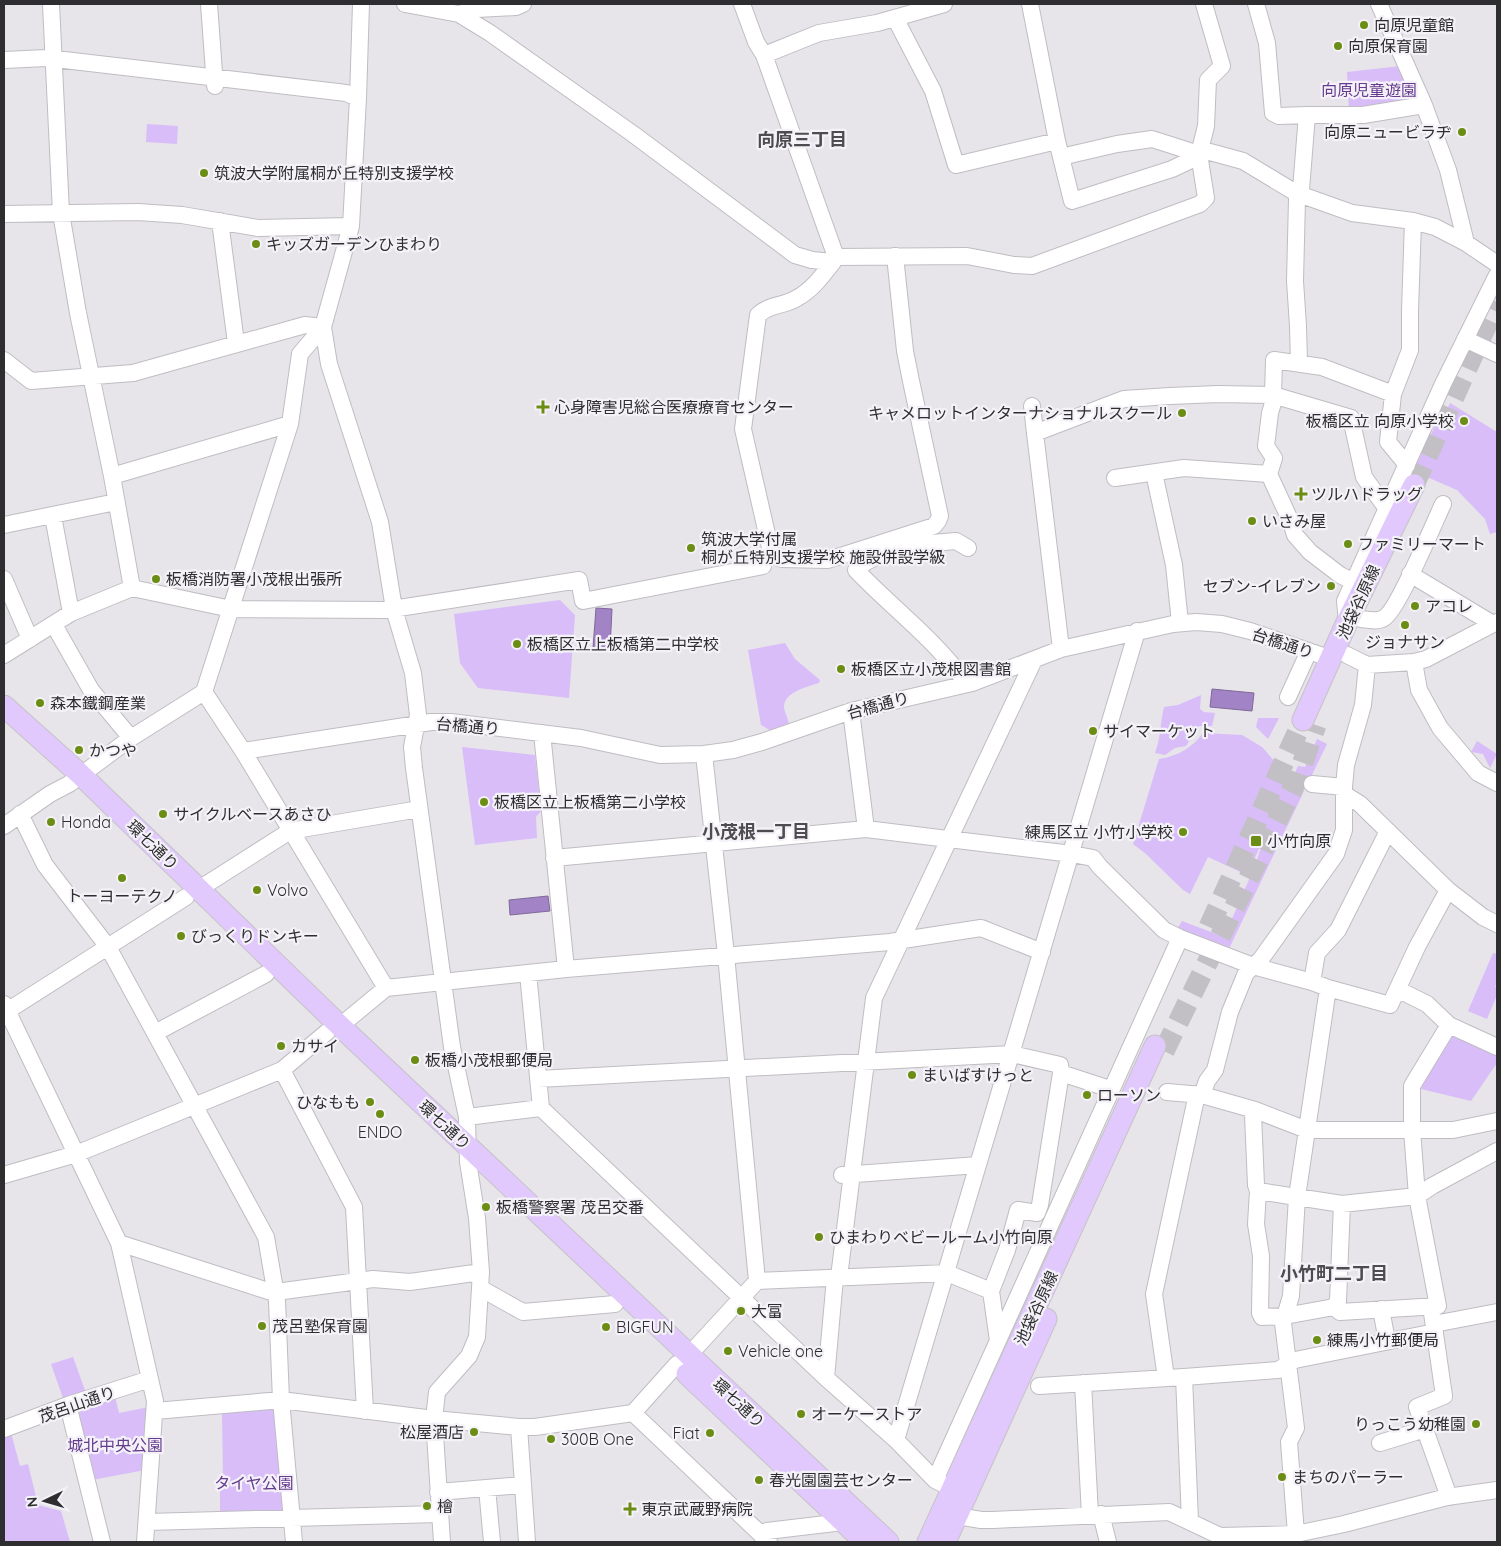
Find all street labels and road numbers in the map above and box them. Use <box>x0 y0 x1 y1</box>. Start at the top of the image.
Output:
street label: 池袋谷原線 <box>1332 562 1384 642</box>
street label: 台橋通り <box>1249 624 1317 662</box>
street label: 台橋通り <box>844 687 912 723</box>
street label: 台橋通り <box>435 713 501 739</box>
street label: 環七通り <box>123 816 183 874</box>
street label: 環七通り <box>415 1096 475 1154</box>
street label: 池袋谷原線 <box>1010 1268 1062 1348</box>
street label: 環七通り <box>709 1374 769 1432</box>
street label: 茂呂山通り <box>36 1382 118 1426</box>

